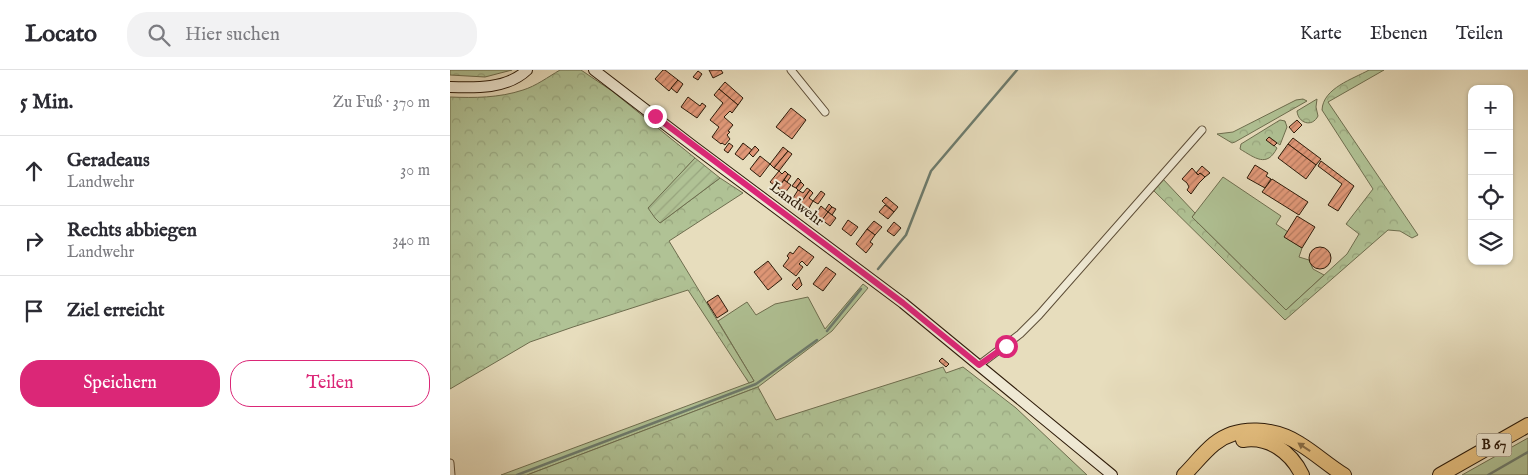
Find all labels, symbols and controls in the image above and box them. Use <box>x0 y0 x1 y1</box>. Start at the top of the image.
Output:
search box <box>127 12 477 57</box>
text: Locato <box>25 19 97 50</box>
icon: search <box>145 21 173 49</box>
text: Hier suchen <box>185 23 280 47</box>
text: Karte <box>1300 23 1342 46</box>
text: Ebenen <box>1370 23 1428 46</box>
text: Teilen <box>1456 23 1503 46</box>
map controls <box>1468 85 1513 265</box>
button: + <box>1468 85 1513 130</box>
text: 5 Min. <box>20 89 73 116</box>
text: Zu Fuß · 370 m <box>333 93 430 113</box>
route end <box>644 105 667 128</box>
button: − <box>1468 130 1513 175</box>
text: Geradeaus <box>67 149 150 173</box>
icon: ahead <box>20 157 48 185</box>
text: 30 m <box>400 161 430 181</box>
text: Landwehr <box>67 173 134 193</box>
button: locate <box>1468 175 1513 220</box>
street label: Landwehr <box>766 177 828 231</box>
text: Rechts abbiegen <box>67 219 197 243</box>
button: layers <box>1468 220 1513 265</box>
icon: right <box>20 227 48 255</box>
text: 340 m <box>392 231 430 251</box>
text: Landwehr <box>67 243 134 263</box>
icon: arrive <box>20 297 48 325</box>
text: Ziel erreicht <box>67 299 165 323</box>
route start <box>995 335 1018 358</box>
button: Speichern <box>20 360 220 407</box>
button: Teilen <box>230 360 430 407</box>
road number: B 67 <box>1476 434 1512 456</box>
one-way arrow <box>1297 442 1311 452</box>

